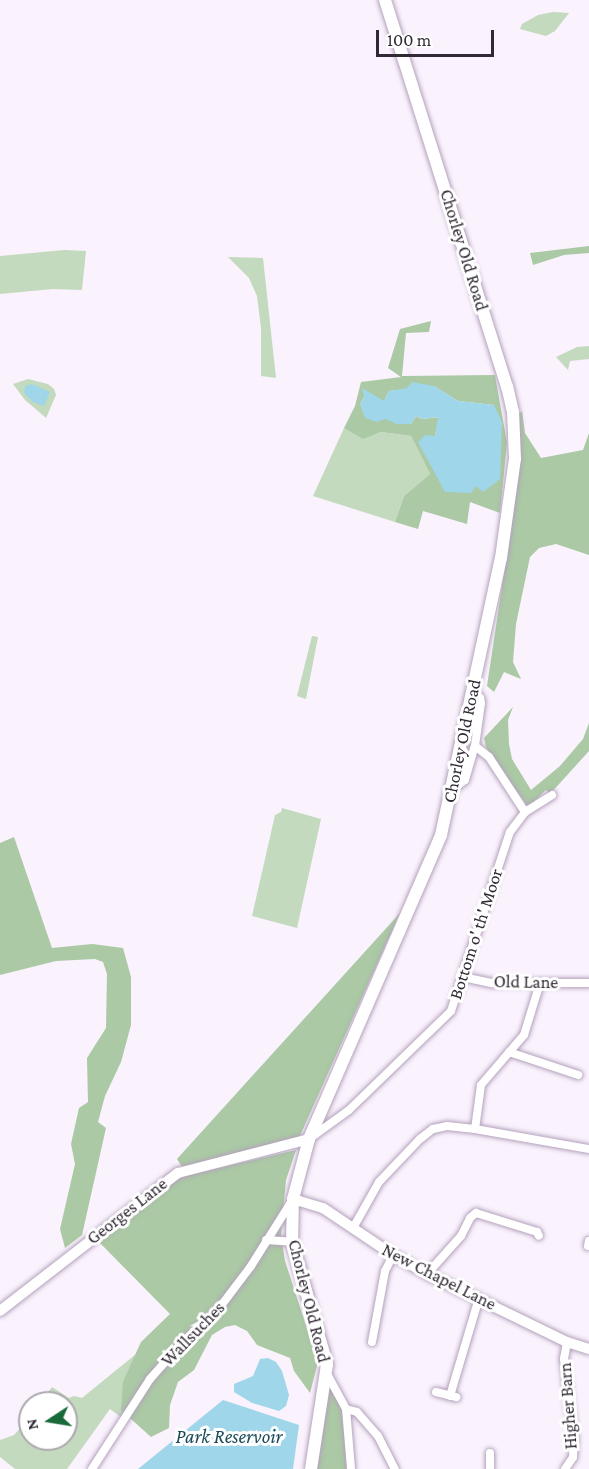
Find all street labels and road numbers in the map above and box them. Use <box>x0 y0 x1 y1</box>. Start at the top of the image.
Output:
street label: Chorley Old Road <box>435 187 493 313</box>
street label: Chorley Old Road <box>438 677 486 805</box>
street label: Bottom o' th' Moor <box>445 866 507 1002</box>
street label: Old Lane <box>494 971 558 993</box>
street label: Georges Lane <box>82 1173 172 1249</box>
street label: Chorley Old Road <box>283 1237 335 1365</box>
street label: New Chapel Lane <box>378 1239 500 1315</box>
street label: Wallsuches <box>157 1297 229 1371</box>
street label: Higher Barn <box>554 1362 582 1450</box>

